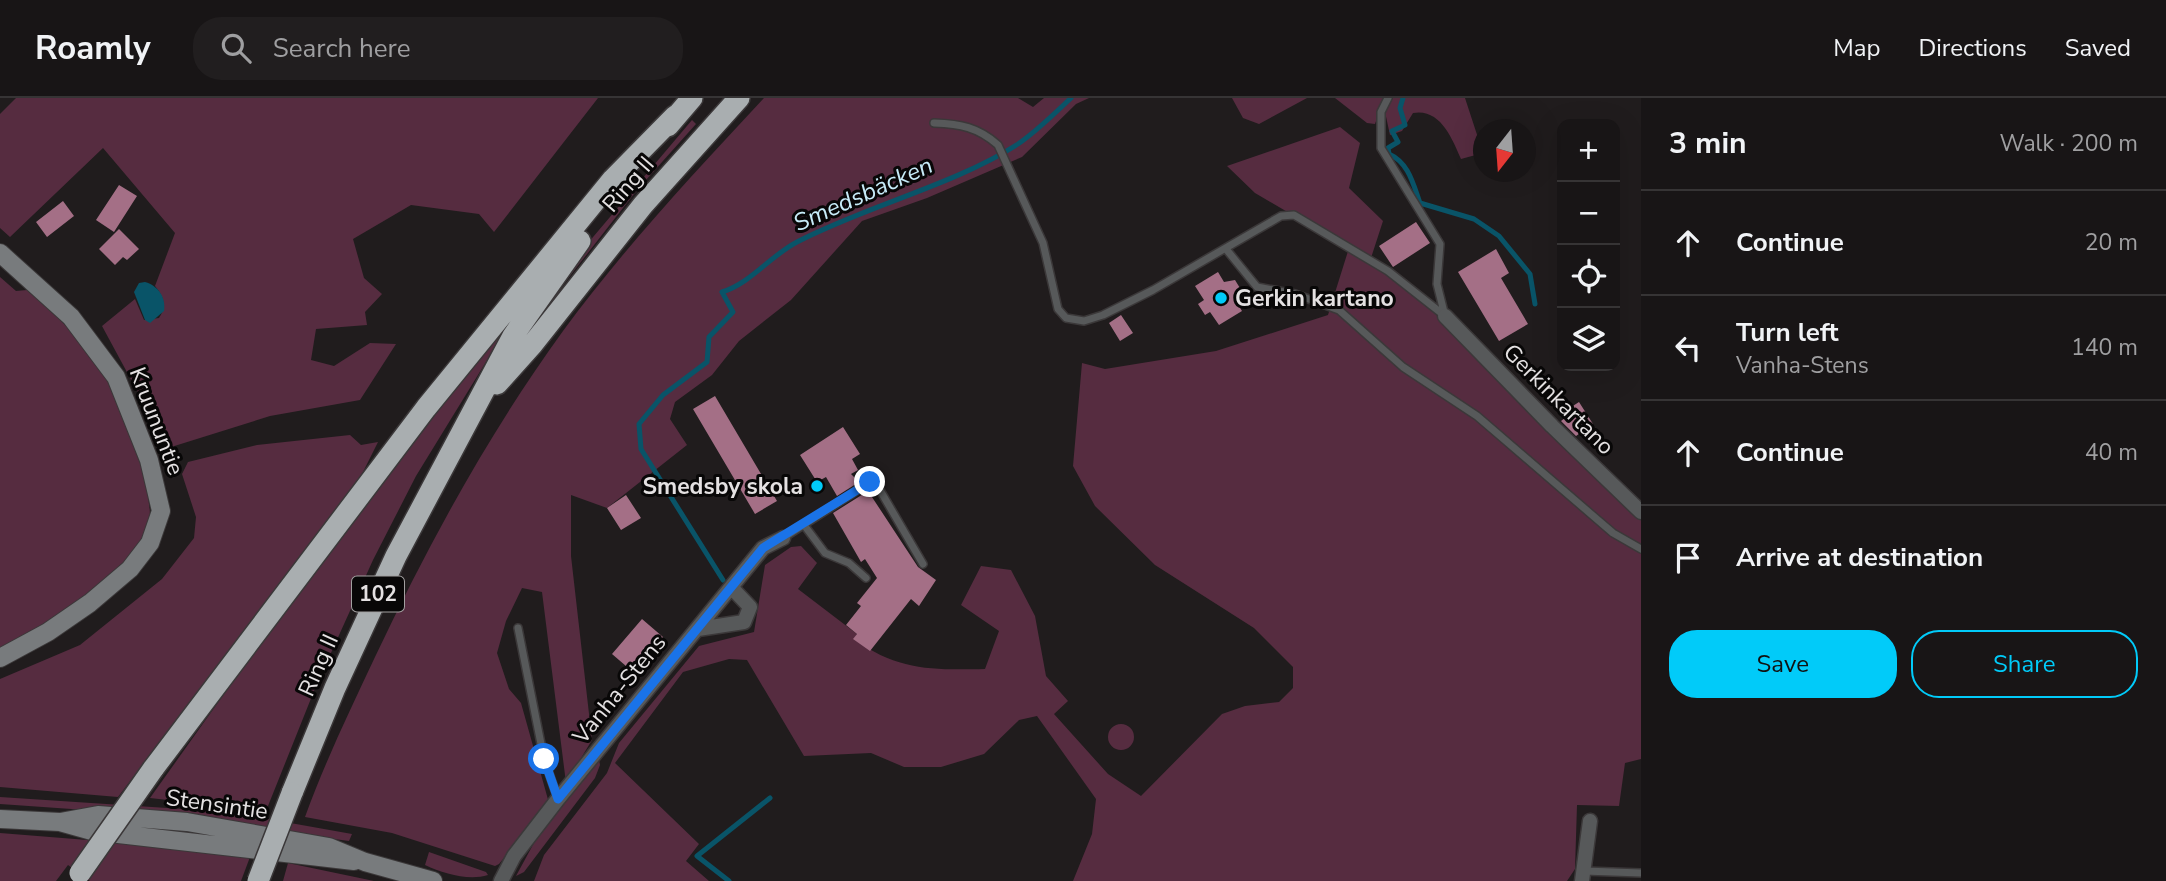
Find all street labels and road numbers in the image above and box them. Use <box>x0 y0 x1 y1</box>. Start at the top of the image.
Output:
street label: Ring II <box>595 150 661 219</box>
street label: Gerkinkartano <box>1496 337 1621 462</box>
street label: Kruununtie <box>122 363 191 480</box>
road number: 102 <box>352 576 404 612</box>
street label: Vanha-Stens <box>565 628 673 751</box>
street label: Ring II <box>291 629 346 701</box>
street label: Stensintie <box>164 782 270 827</box>

